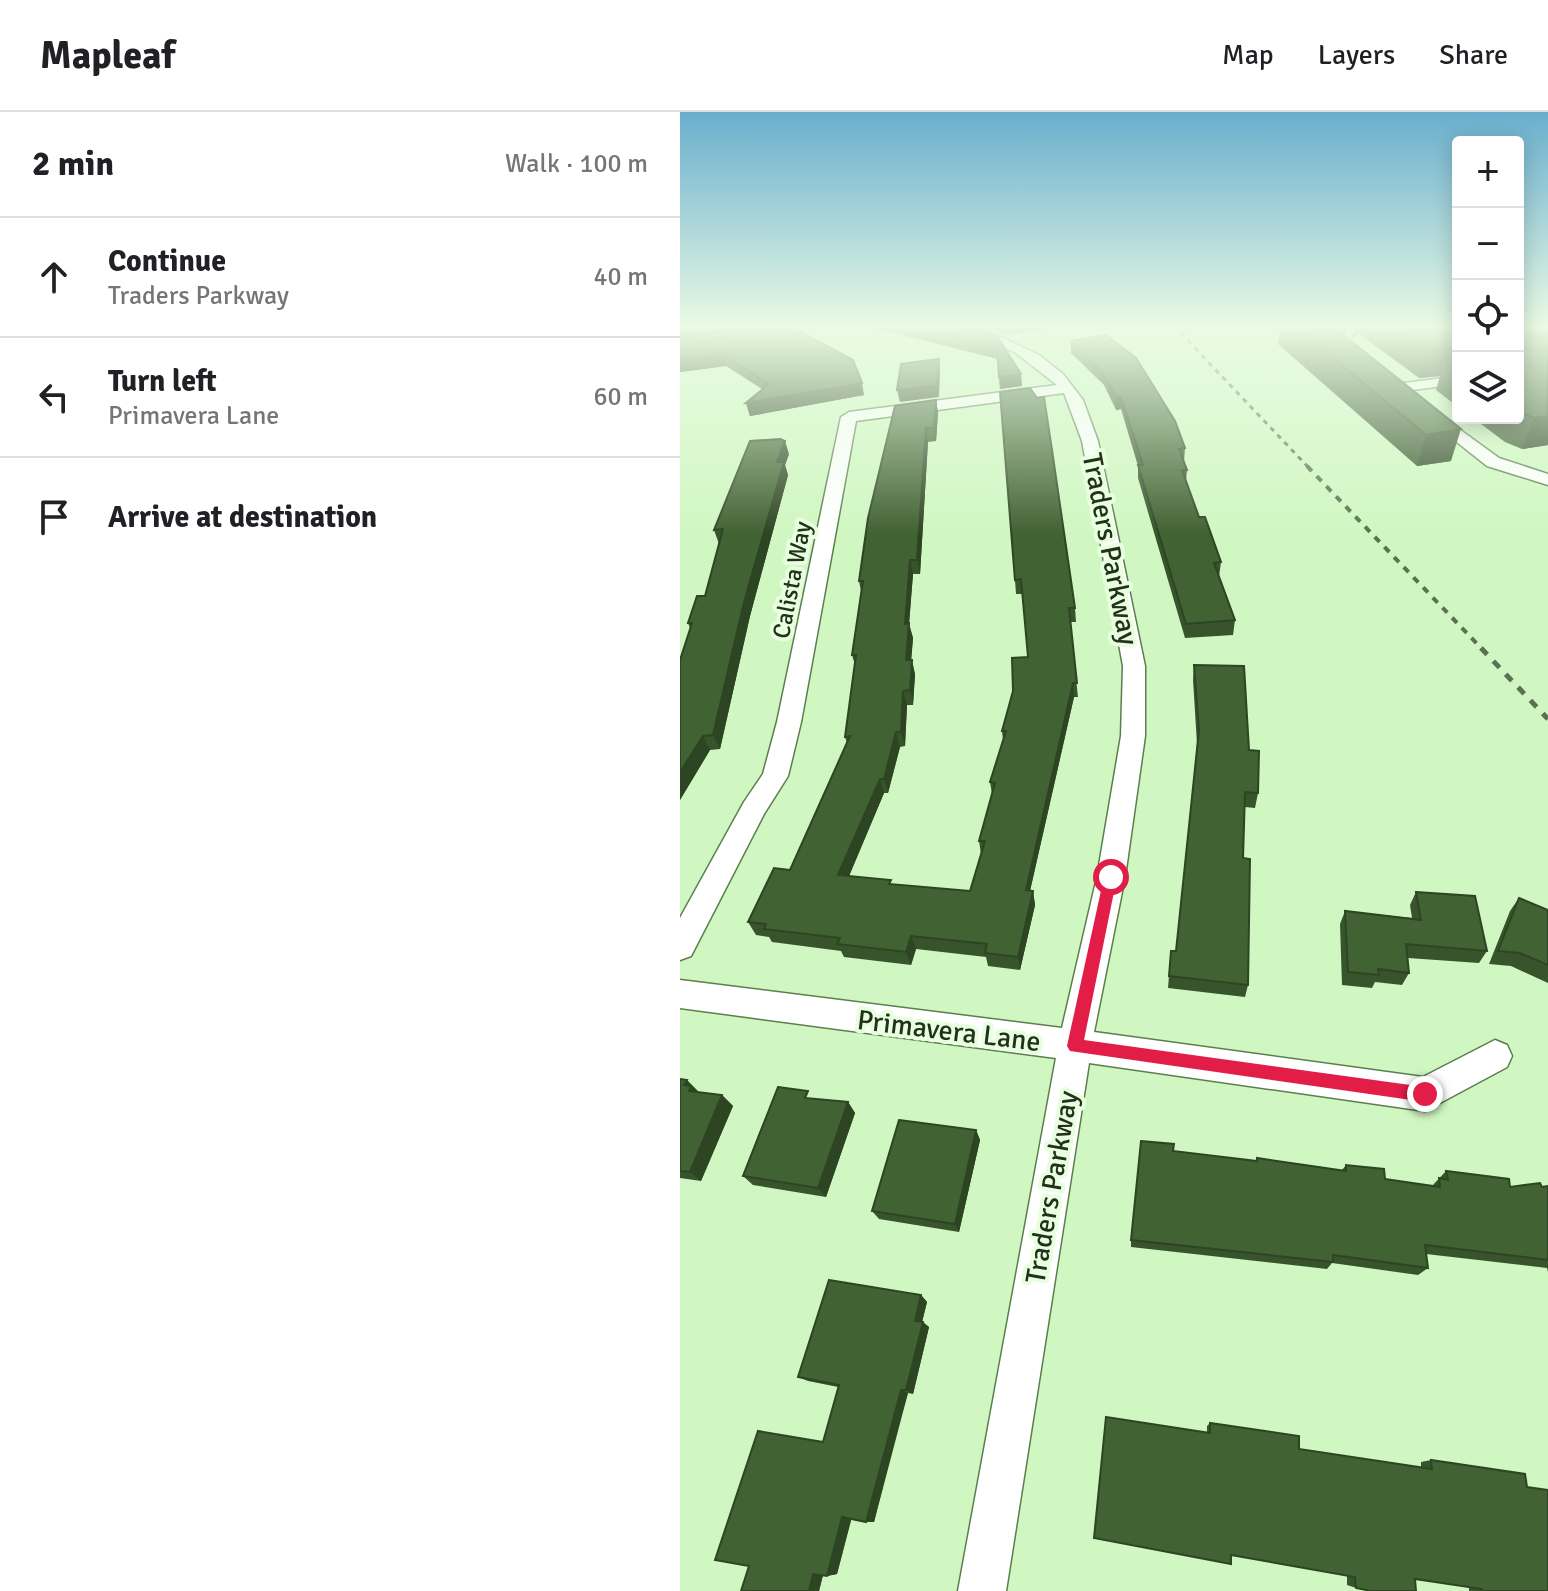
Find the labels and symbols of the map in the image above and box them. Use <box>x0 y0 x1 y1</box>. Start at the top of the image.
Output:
street label: Traders Parkway <box>1075 450 1145 648</box>
street label: Calista Way <box>766 519 818 641</box>
route start <box>1093 859 1129 895</box>
street label: Primavera Lane <box>855 1003 1043 1059</box>
route end <box>1407 1076 1443 1112</box>
street label: Traders Parkway <box>1018 1088 1086 1286</box>

